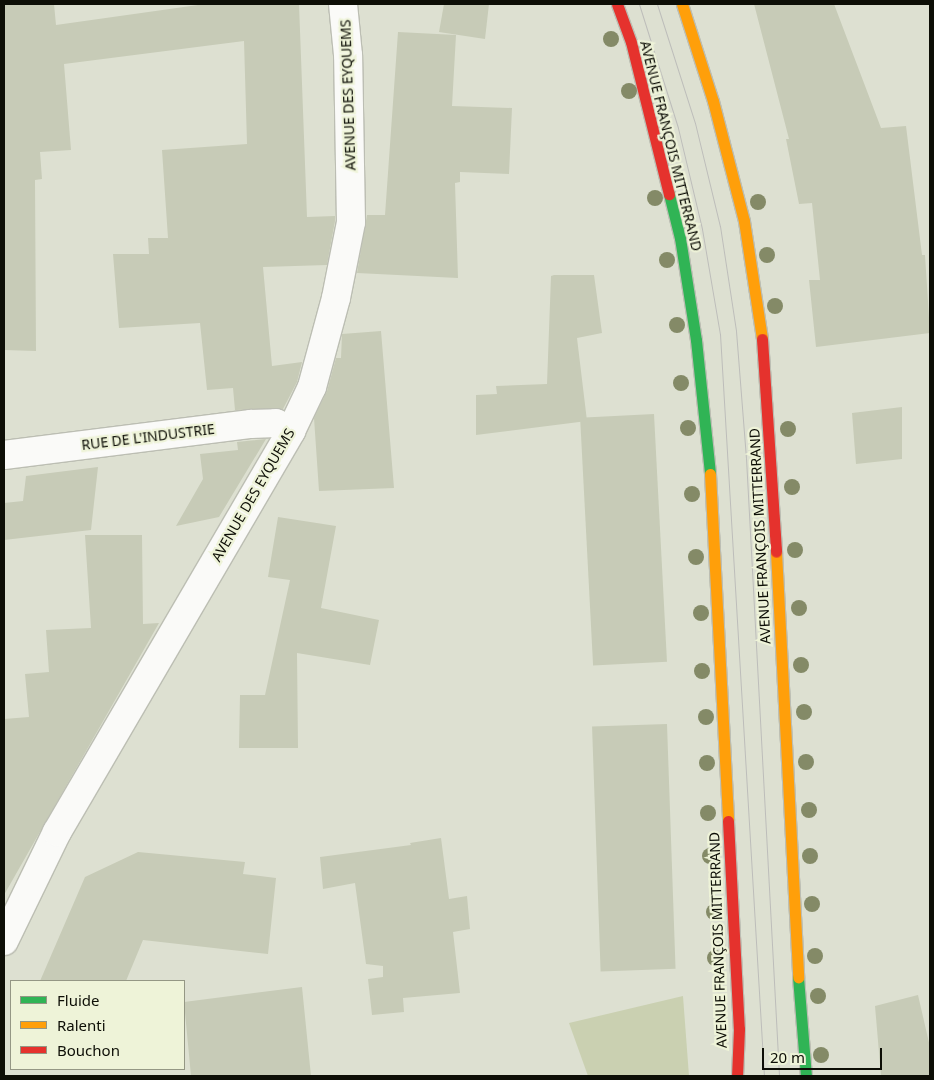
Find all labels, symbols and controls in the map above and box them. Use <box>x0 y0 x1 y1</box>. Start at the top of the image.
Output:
street label: AVENUE DES EYQUEMS <box>337 19 359 171</box>
street label: AVENUE FRANÇOIS MITTERRAND <box>637 39 705 253</box>
street label: RUE DE L'INDUSTRIE <box>81 421 215 453</box>
street label: AVENUE DES EYQUEMS <box>208 425 298 565</box>
street label: AVENUE FRANÇOIS MITTERRAND <box>746 428 774 644</box>
street label: AVENUE FRANÇOIS MITTERRAND <box>706 832 730 1048</box>
legend <box>10 980 185 1070</box>
text: Fluide <box>57 990 99 1010</box>
text: Ralenti <box>57 1015 106 1035</box>
scale bar <box>764 1038 884 1070</box>
text: Bouchon <box>57 1040 120 1060</box>
text: 20 m <box>770 1047 805 1067</box>

